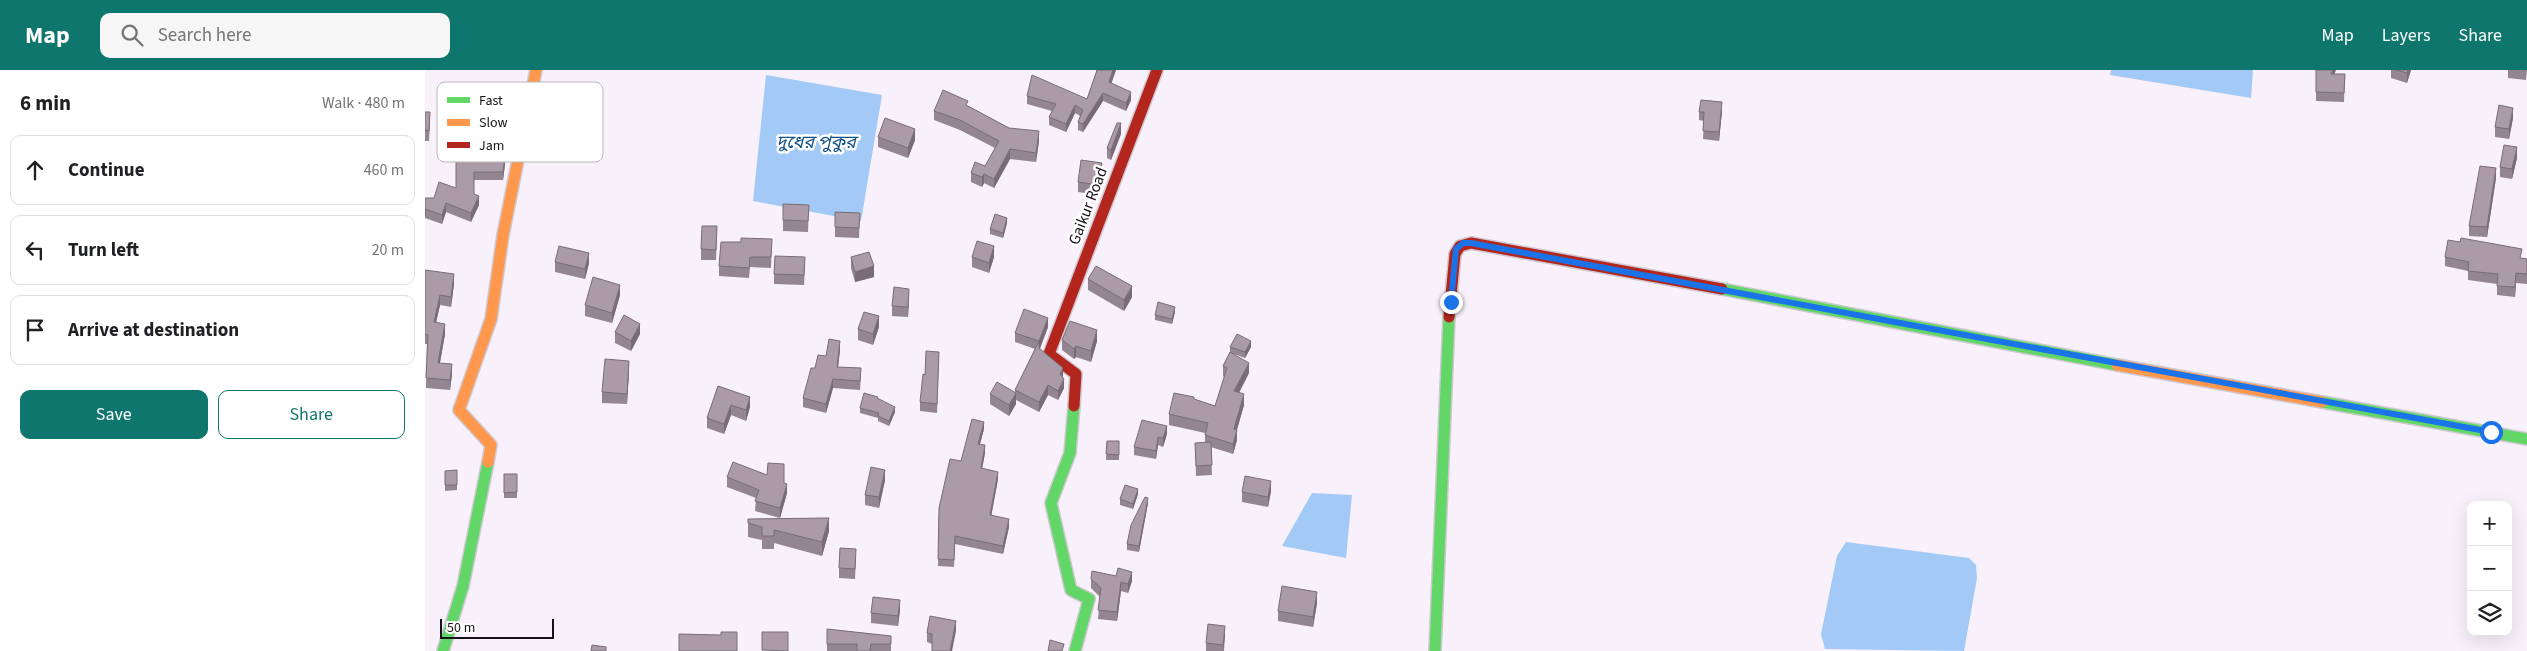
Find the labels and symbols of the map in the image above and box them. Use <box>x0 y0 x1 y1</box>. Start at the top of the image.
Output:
legend <box>437 82 603 162</box>
text: Fast <box>479 91 503 111</box>
text: Slow <box>479 113 508 133</box>
water label: দুধের পুকুর <box>776 130 859 155</box>
text: Jam <box>479 136 504 156</box>
street label: Gaikur Road <box>1063 164 1113 248</box>
route end <box>1440 291 1463 314</box>
route start <box>2480 421 2503 444</box>
scale bar <box>440 616 554 639</box>

